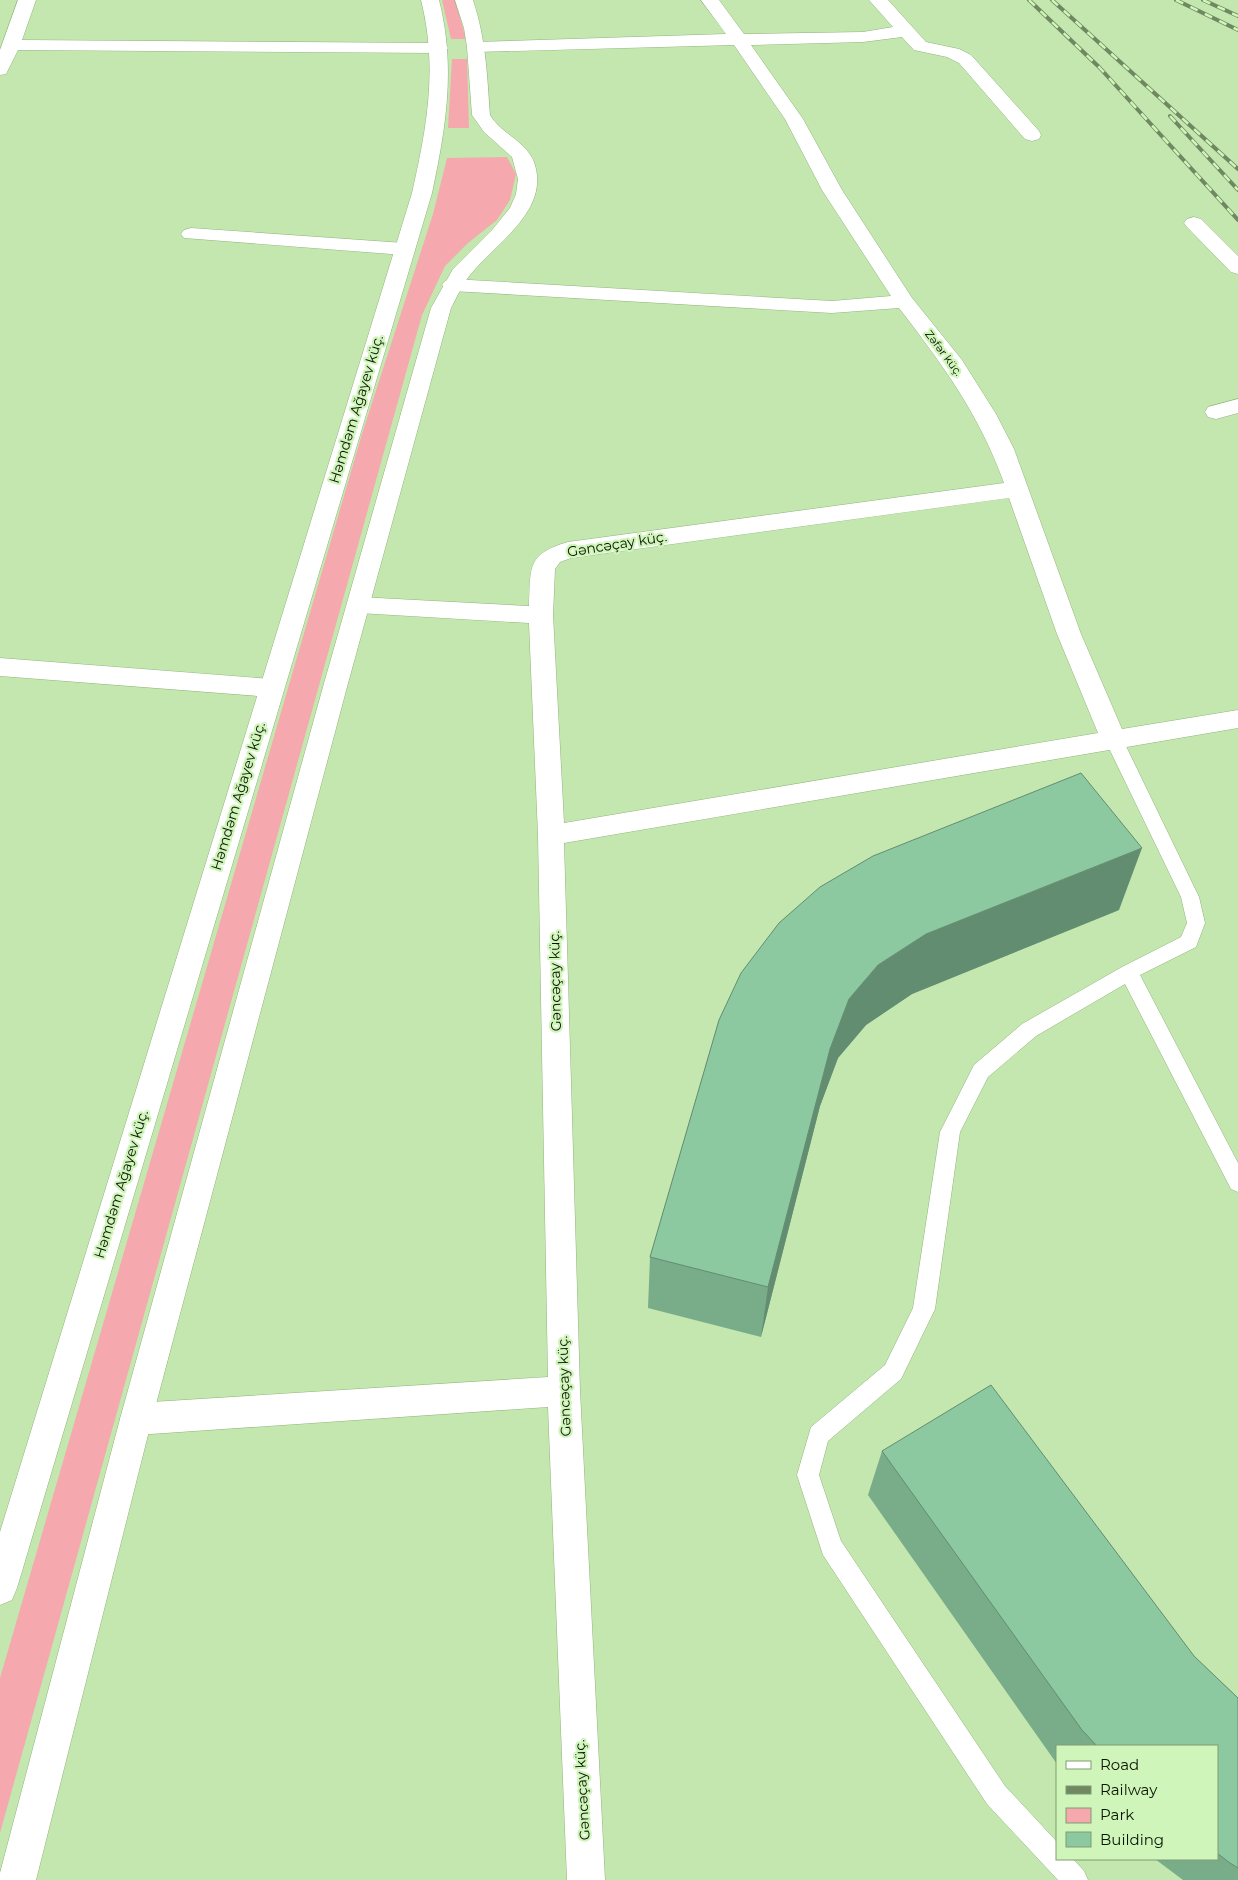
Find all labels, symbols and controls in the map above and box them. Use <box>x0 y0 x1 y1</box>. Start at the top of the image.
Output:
street label: Zəfər küç. <box>922 327 966 379</box>
street label: Həmdəm Ağayev küç. <box>325 333 387 485</box>
street label: Gəncəçay küç. <box>566 527 668 561</box>
street label: Həmdəm Ağayev küç. <box>207 720 269 872</box>
street label: Gəncəçay küç. <box>545 930 565 1032</box>
street label: Həmdəm Ağayev küç. <box>90 1108 152 1260</box>
street label: Gəncəçay küç. <box>553 1335 575 1437</box>
street label: Gəncəçay küç. <box>570 1739 594 1841</box>
legend <box>1056 1745 1218 1860</box>
text: Road <box>1100 1755 1139 1774</box>
text: Railway <box>1100 1780 1158 1799</box>
text: Park <box>1100 1805 1134 1824</box>
text: Building <box>1100 1830 1164 1849</box>

